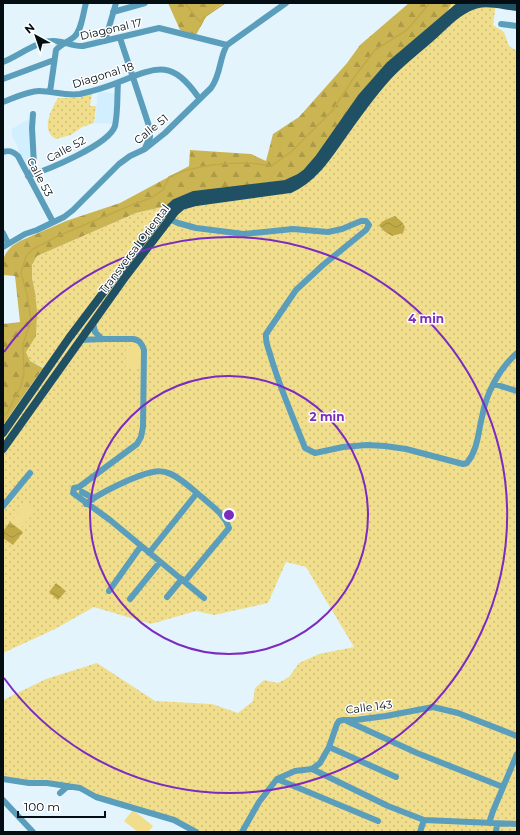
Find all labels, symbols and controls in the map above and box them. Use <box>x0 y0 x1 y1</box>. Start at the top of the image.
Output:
street label: Diagonal 17 <box>79 15 143 43</box>
north arrow <box>16 16 56 56</box>
text: N <box>22 20 37 37</box>
street label: Diagonal 18 <box>70 59 136 91</box>
street label: Calle 51 <box>131 111 171 147</box>
street label: Calle 52 <box>44 133 88 165</box>
street label: Calle 53 <box>24 155 56 199</box>
street label: Transversal Oriental <box>96 202 172 296</box>
text: 4 min <box>408 311 444 326</box>
text: 2 min <box>310 409 344 424</box>
centre of rings <box>222 508 236 522</box>
street label: Calle 143 <box>345 697 393 717</box>
scale bar <box>18 793 105 819</box>
text: 100 m <box>24 799 60 814</box>

